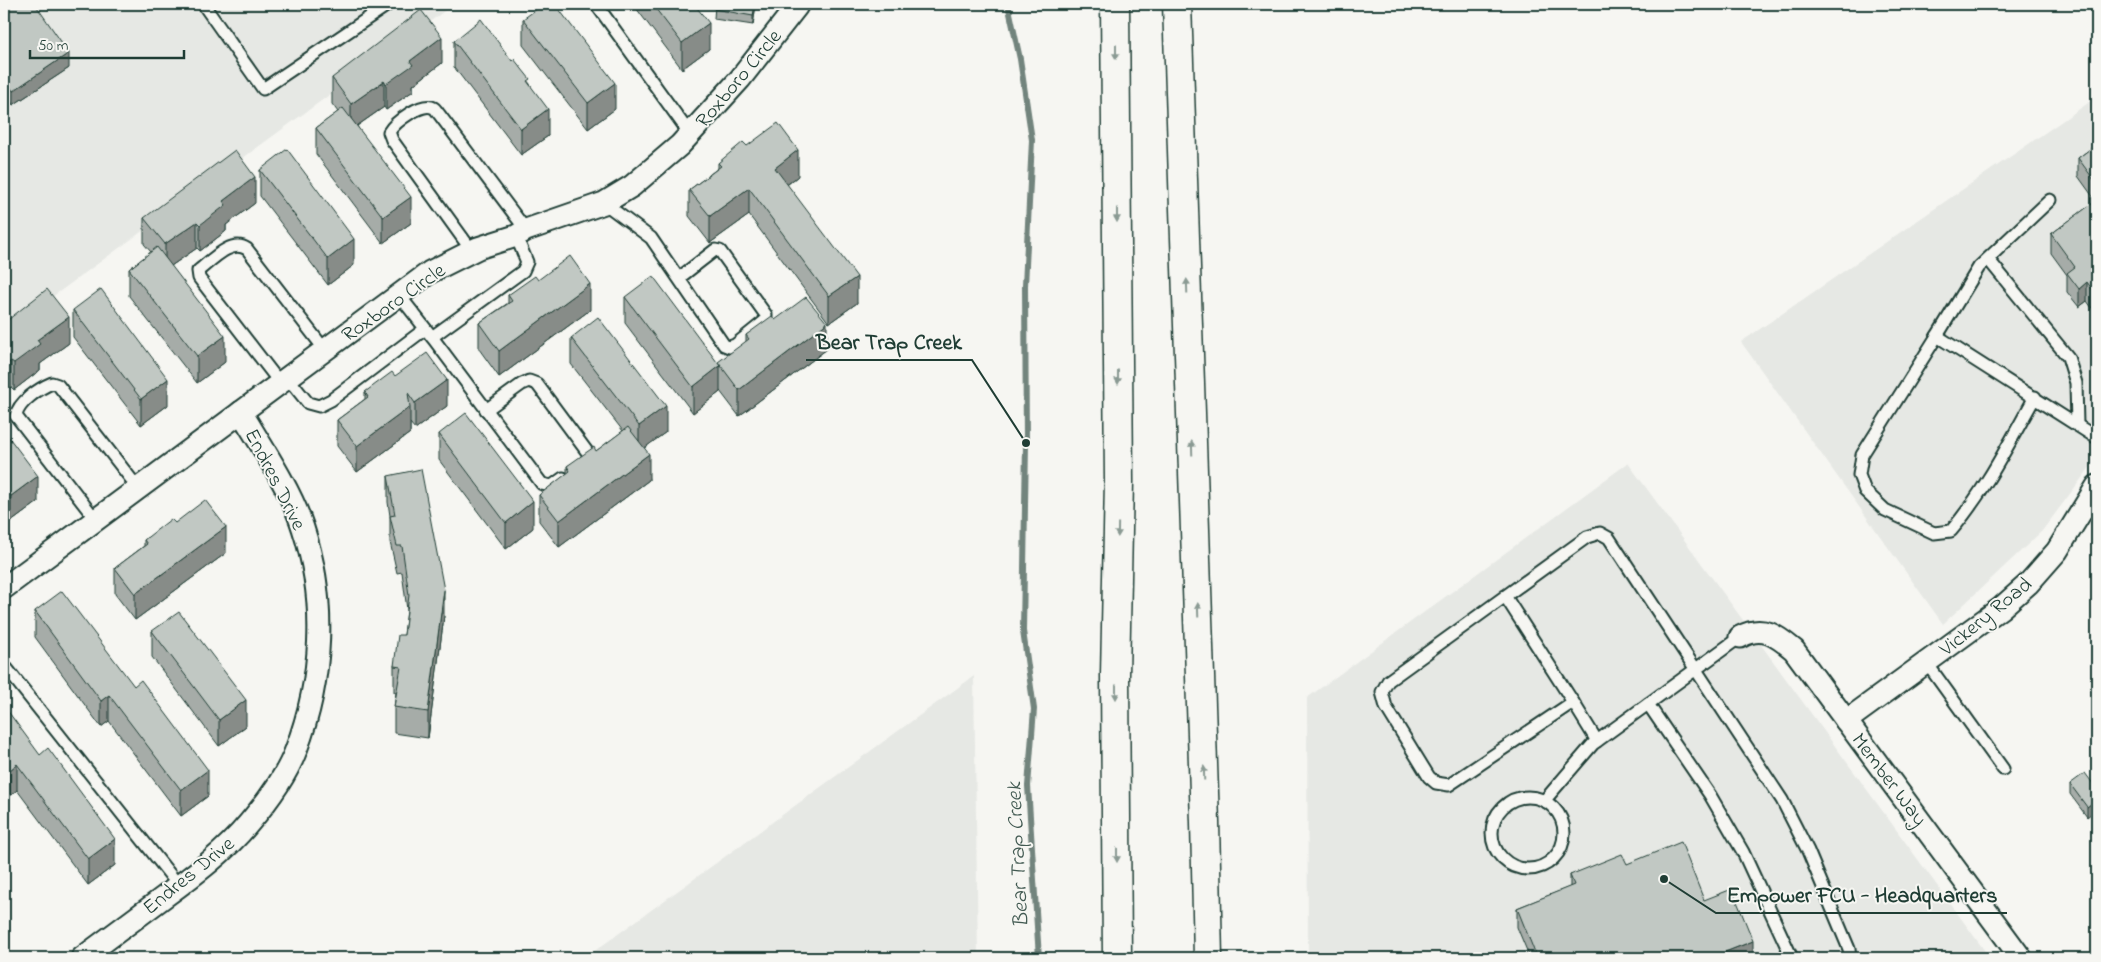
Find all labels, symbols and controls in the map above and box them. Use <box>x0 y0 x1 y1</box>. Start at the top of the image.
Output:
street label: Roxboro Circle <box>689 23 790 135</box>
scale bar <box>30 28 184 60</box>
text: 50 m <box>38 35 69 57</box>
one-way arrow <box>1112 45 1120 61</box>
one-way arrow <box>1113 207 1121 223</box>
street label: Roxboro Circle <box>336 256 453 351</box>
one-way arrow <box>1182 277 1190 293</box>
callout: Bear Trap Creek <box>806 323 972 360</box>
text: Bear Trap Creek <box>815 328 963 360</box>
one-way arrow <box>1114 370 1122 386</box>
street label: Endres Drive <box>236 424 313 537</box>
one-way arrow <box>1188 440 1196 456</box>
one-way arrow <box>1114 522 1122 538</box>
street label: Vickery Road <box>1933 571 2041 667</box>
one-way arrow <box>1194 602 1202 618</box>
one-way arrow <box>1112 684 1120 700</box>
street label: Member Way <box>1842 727 1933 834</box>
one-way arrow <box>1199 765 1207 781</box>
water label: Bear Trap Creek <box>999 780 1039 929</box>
street label: Endres Drive <box>137 830 242 923</box>
one-way arrow <box>1113 847 1121 863</box>
callout: Empower FCU - Headquarters <box>1716 876 2007 913</box>
text: Empower FCU - Headquarters <box>1727 881 1997 913</box>

